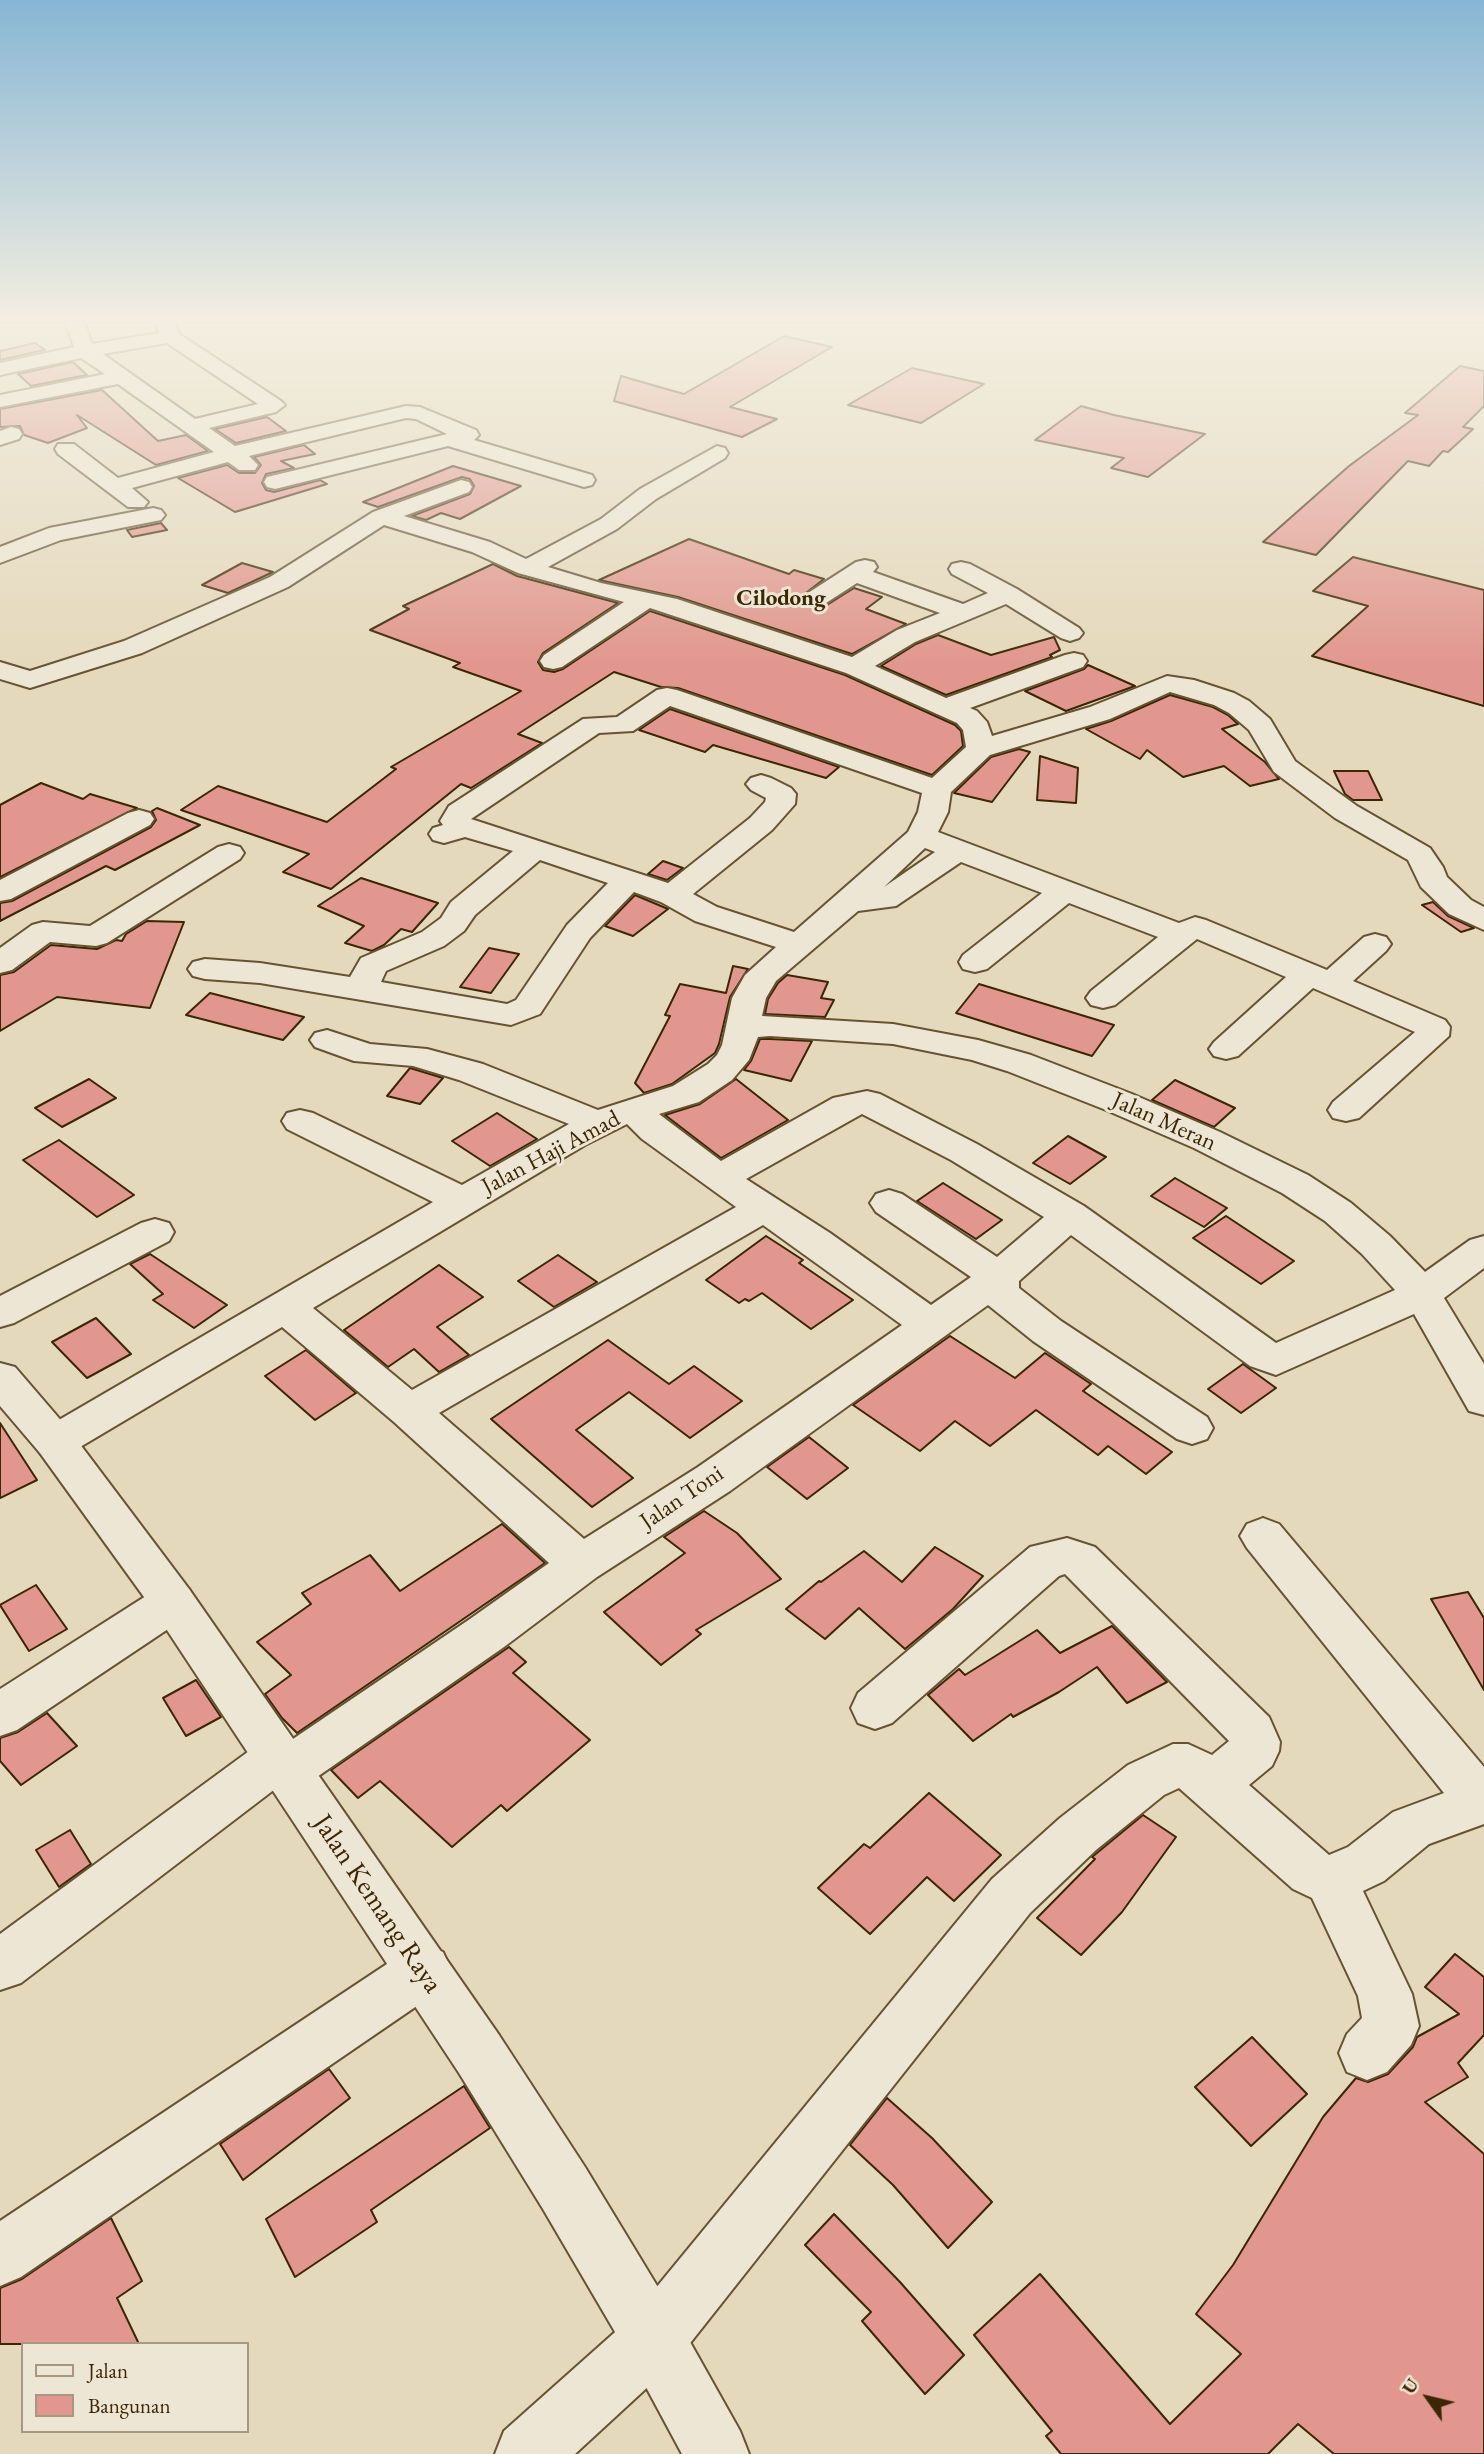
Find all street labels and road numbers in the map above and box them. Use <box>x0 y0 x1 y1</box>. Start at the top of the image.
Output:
street label: Jalan Meran <box>1107 1086 1221 1158</box>
street label: Jalan Haji Amad <box>477 1105 625 1201</box>
street label: Jalan Toni <box>635 1460 729 1536</box>
street label: Jalan Kemang Raya <box>305 1808 449 2000</box>

